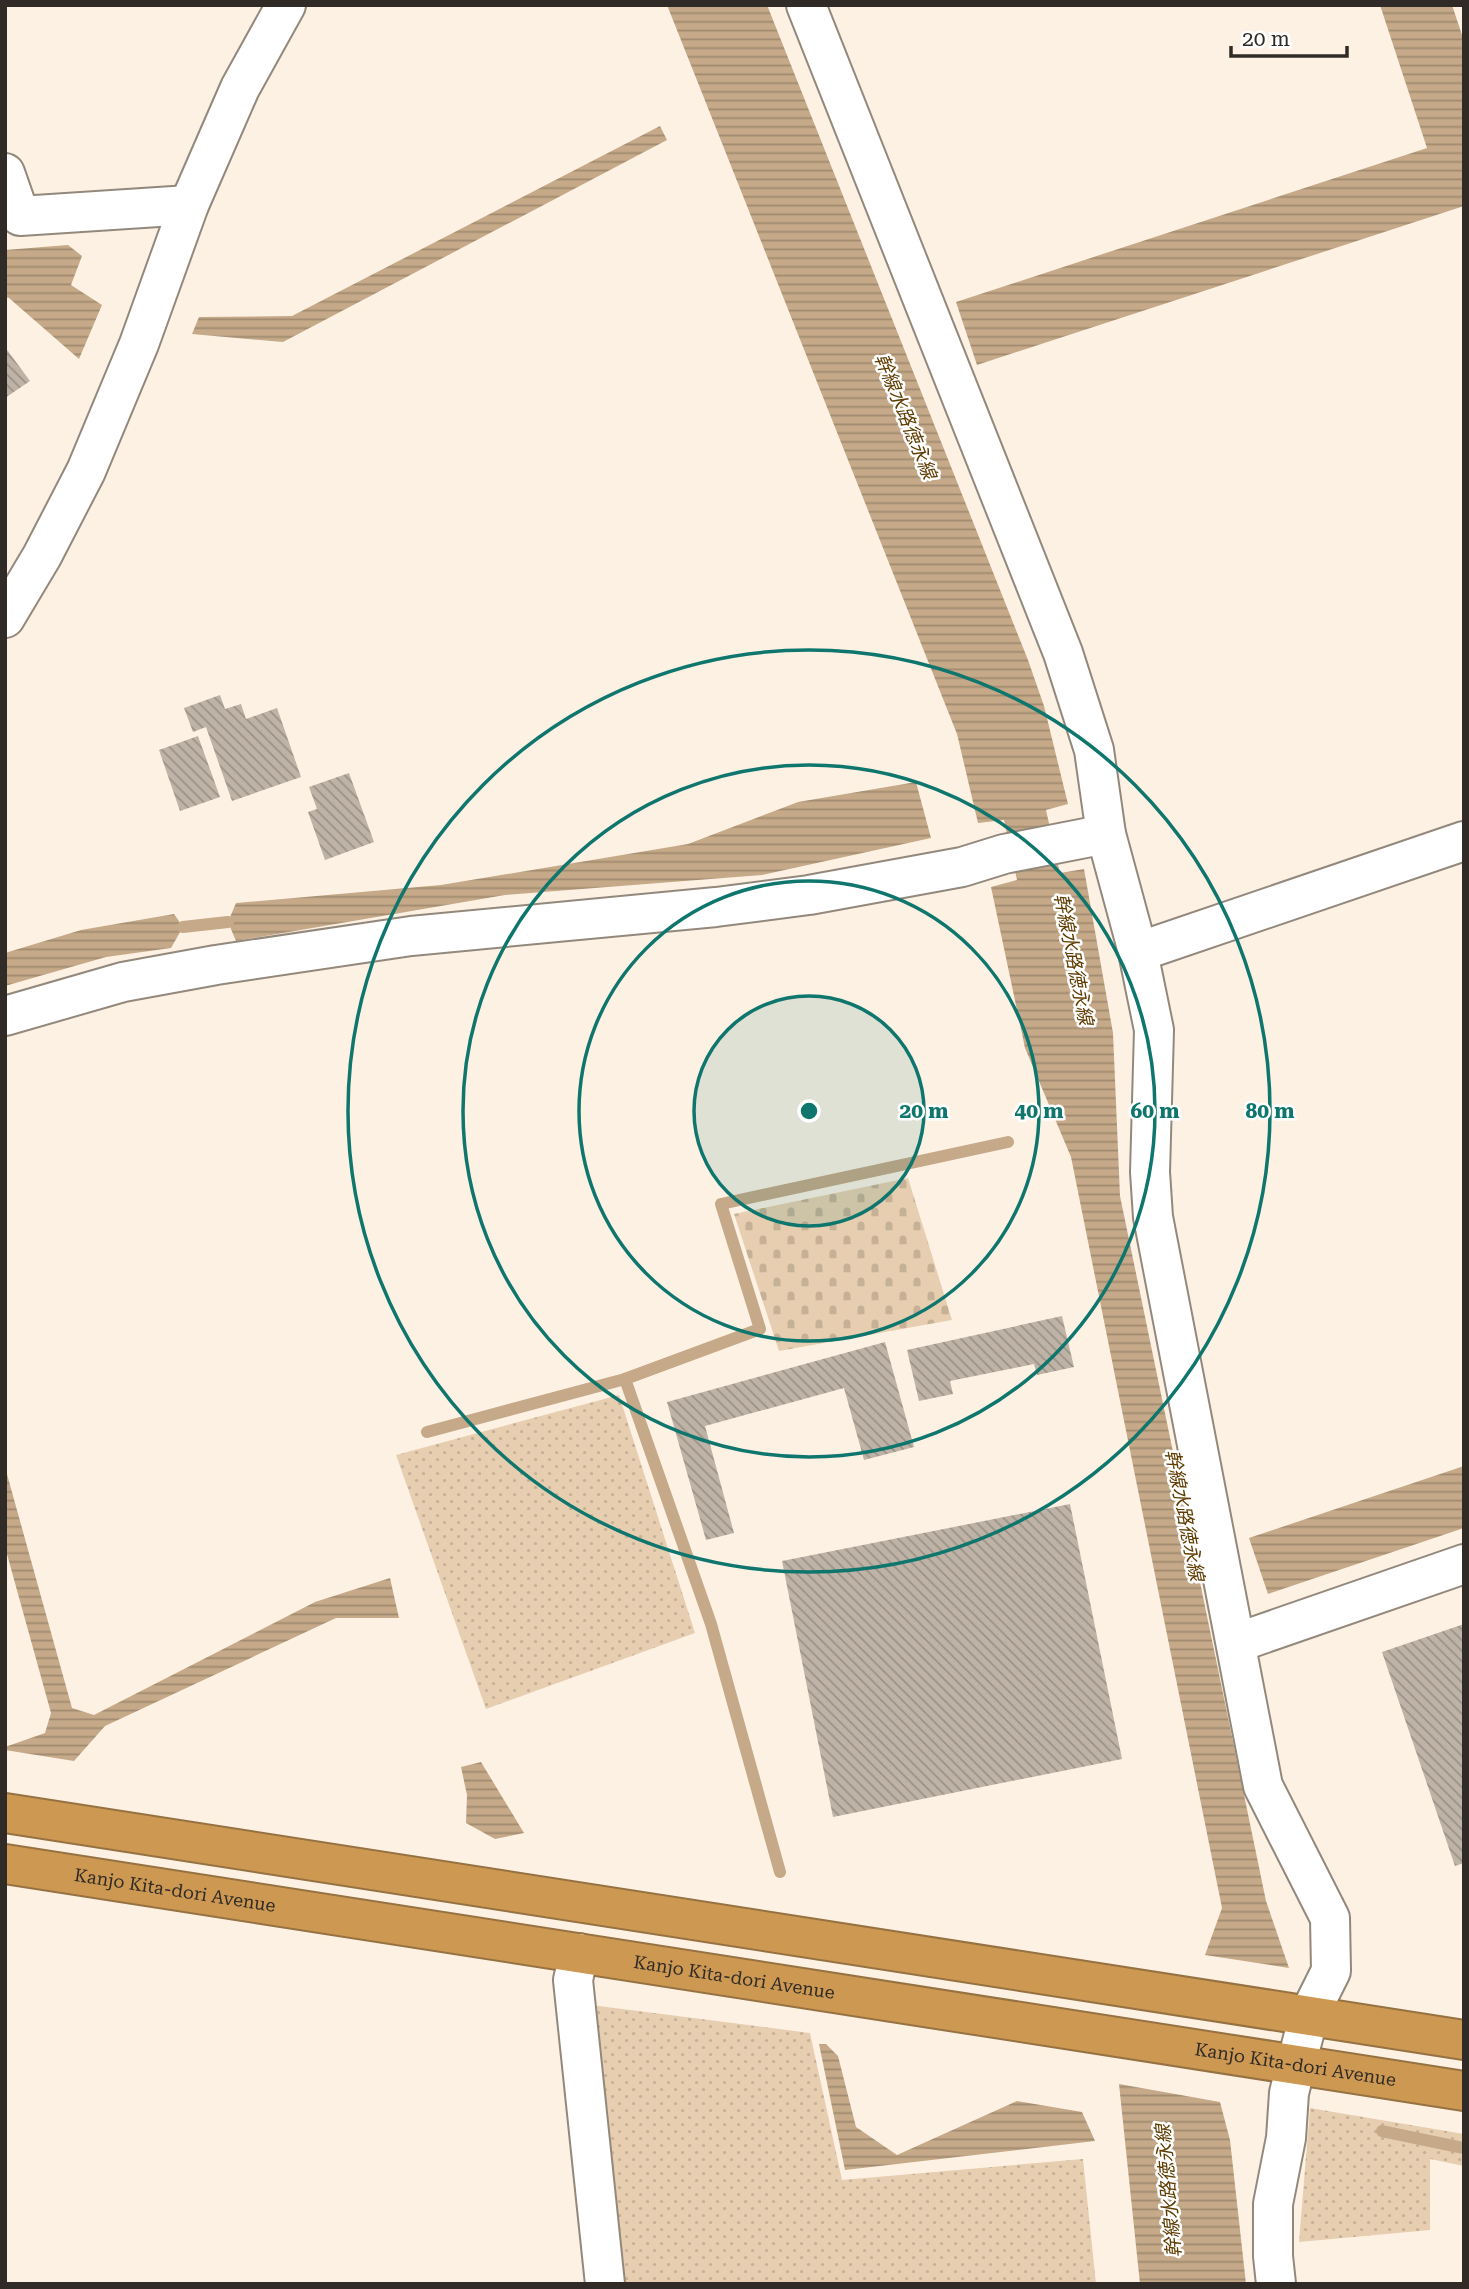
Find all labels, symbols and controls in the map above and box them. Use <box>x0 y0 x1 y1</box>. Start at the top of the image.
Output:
scale bar <box>1231 14 1346 58</box>
text: 20 m <box>1242 27 1290 51</box>
water label: 幹線水路徳永線 <box>870 350 942 484</box>
water label: 幹線水路徳永線 <box>1050 892 1098 1029</box>
centre of rings <box>797 1099 821 1123</box>
text: 20 m <box>899 1099 949 1123</box>
text: 40 m <box>1014 1099 1064 1123</box>
text: 60 m <box>1130 1099 1180 1123</box>
text: 80 m <box>1245 1099 1295 1123</box>
water label: 幹線水路徳永線 <box>1161 1448 1209 1585</box>
street label: Kanjo Kita-dori Avenue <box>73 1864 277 1916</box>
street label: Kanjo Kita-dori Avenue <box>632 1951 836 2003</box>
street label: Kanjo Kita-dori Avenue <box>1193 2038 1398 2090</box>
water label: 幹線水路徳永線 <box>1151 2122 1186 2258</box>

